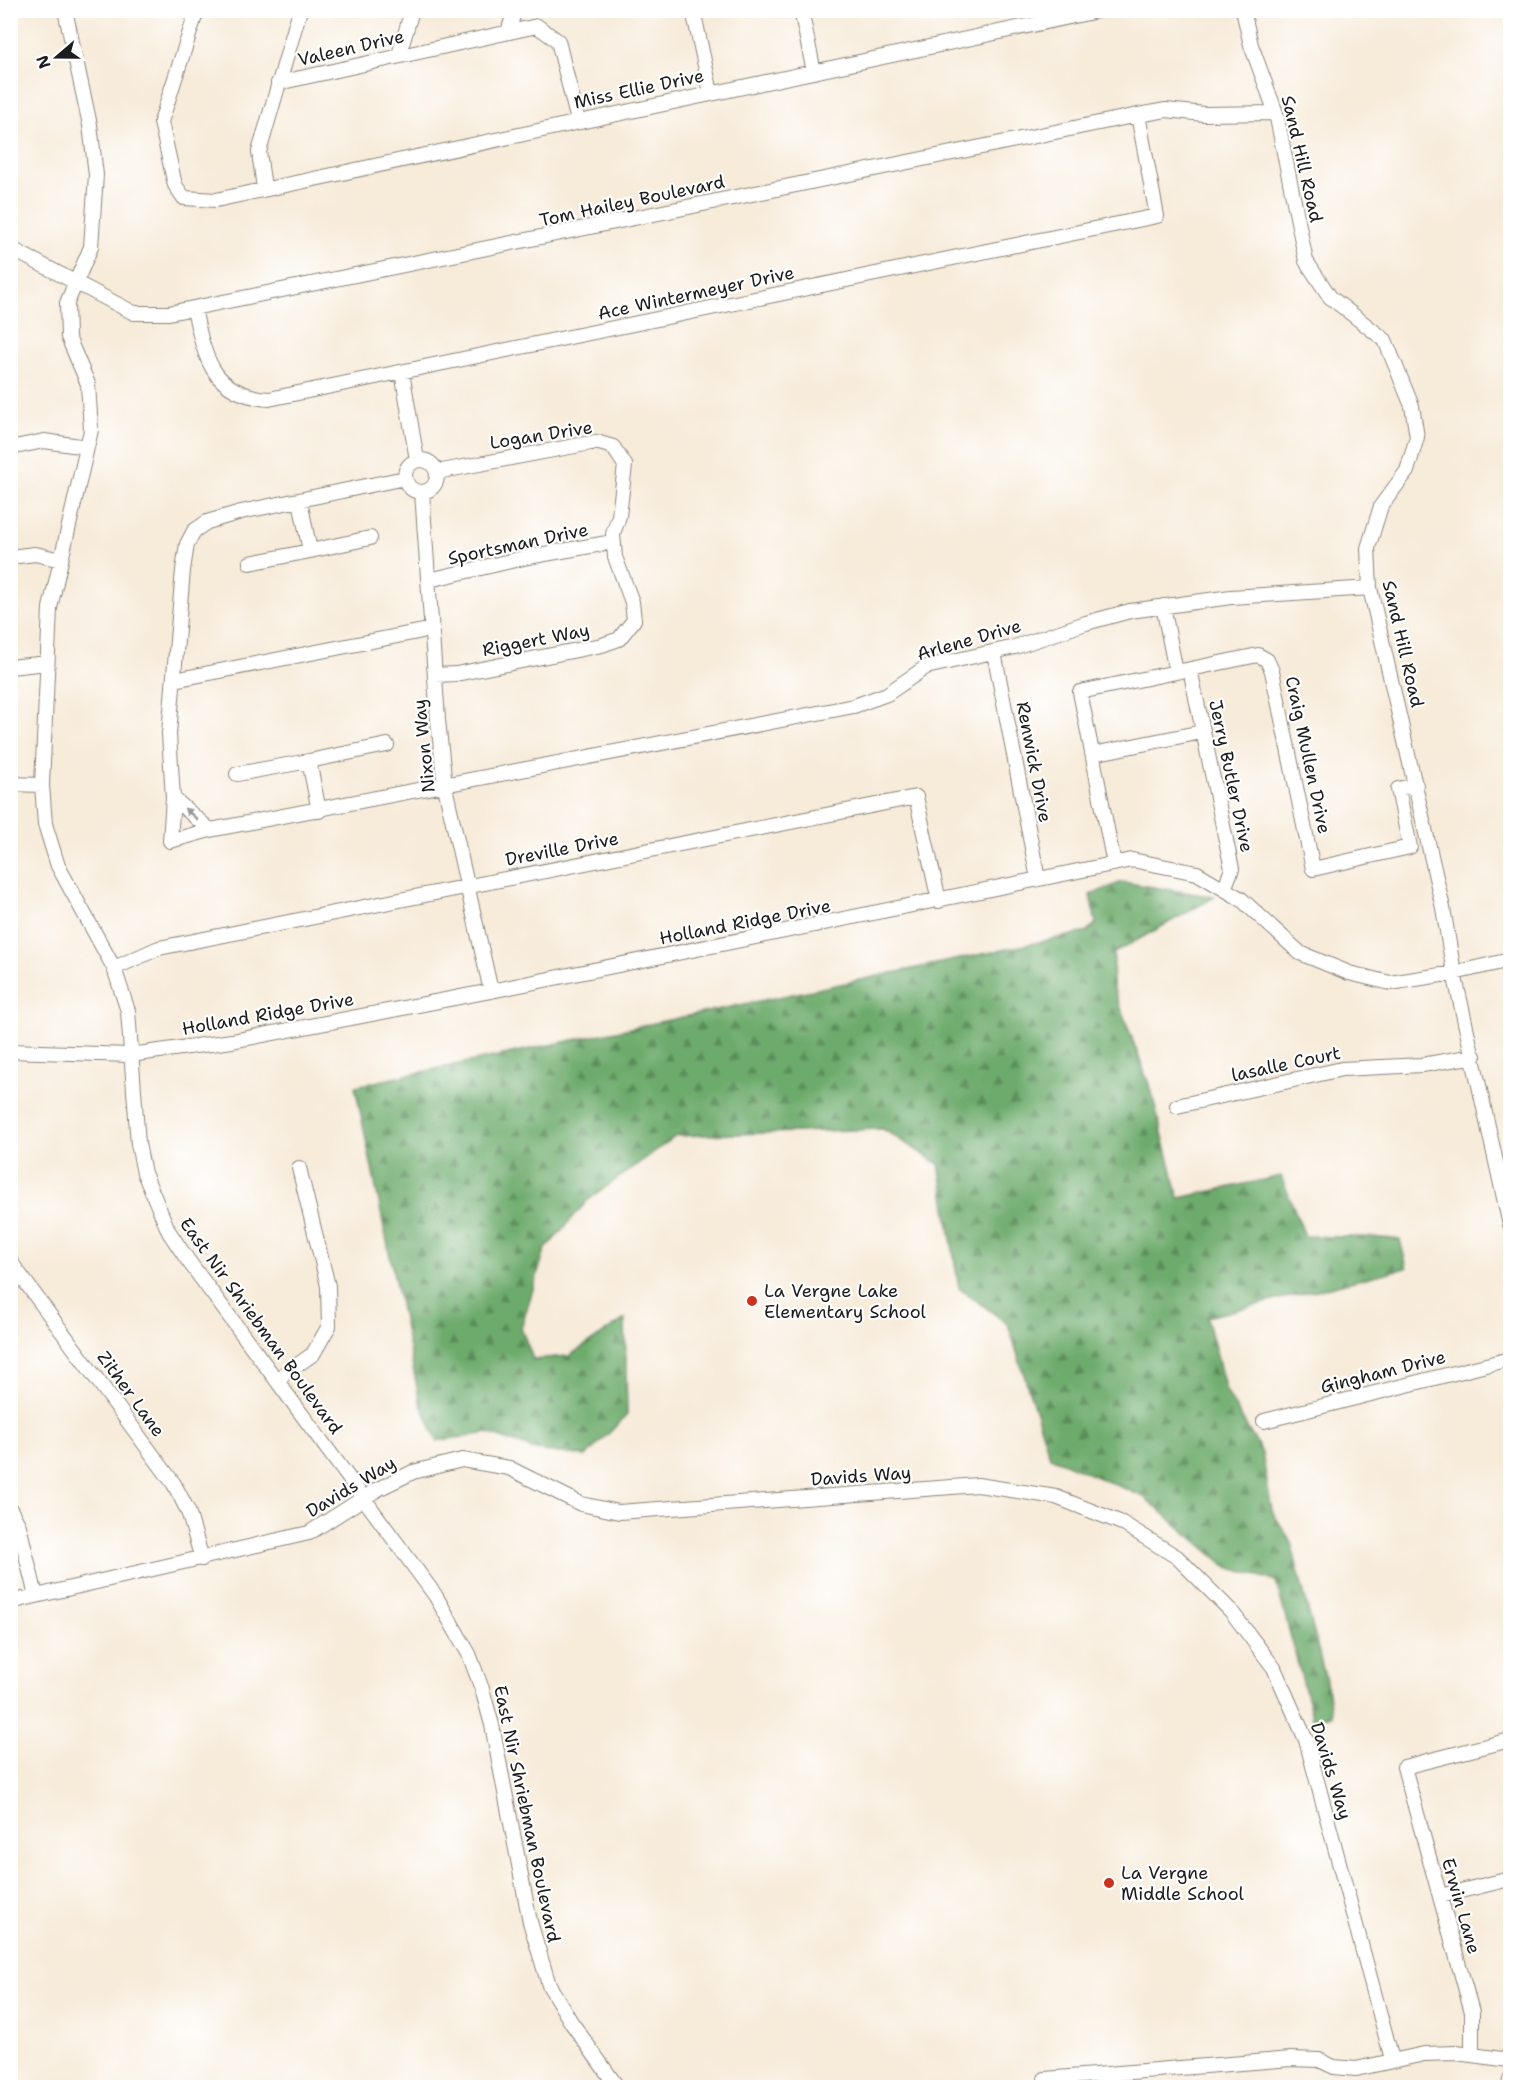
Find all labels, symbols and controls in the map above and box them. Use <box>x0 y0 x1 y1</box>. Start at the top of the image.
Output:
street label: Valeen Drive <box>296 24 406 72</box>
north arrow <box>27 27 87 87</box>
text: N <box>31 52 55 72</box>
street label: Miss Ellie Drive <box>572 63 706 115</box>
street label: Sand Hill Road <box>1276 93 1328 225</box>
street label: Tom Hailey Boulevard <box>537 170 727 232</box>
street label: Ace Wintermeyer Drive <box>595 260 797 326</box>
street label: Logan Drive <box>488 415 594 455</box>
street label: Sportsman Drive <box>446 517 590 571</box>
street label: Sand Hill Road <box>1377 578 1429 710</box>
street label: Arlene Drive <box>914 614 1024 666</box>
street label: Riggert Way <box>480 618 592 662</box>
street label: Craig Mullen Drive <box>1280 674 1336 836</box>
street label: Nixon Way <box>407 698 441 794</box>
street label: Jerry Butler Drive <box>1203 698 1259 854</box>
street label: Renwick Drive <box>1011 700 1057 824</box>
one-way arrow <box>184 808 199 821</box>
street label: Dreville Drive <box>503 826 621 872</box>
street label: Holland Ridge Drive <box>657 894 833 950</box>
street label: Holland Ridge Drive <box>180 987 356 1041</box>
street label: lasalle Court <box>1229 1041 1343 1087</box>
street label: East Nir Shriebman Boulevard <box>174 1213 348 1439</box>
place label: La Vergne Lake Elementary School <box>764 1279 927 1324</box>
marker: La Vergne Lake Elementary School <box>745 1294 759 1308</box>
street label: Gingham Drive <box>1318 1345 1448 1399</box>
street label: Zither Lane <box>92 1346 170 1442</box>
street label: Davids Way <box>302 1451 400 1523</box>
street label: Davids Way <box>810 1461 912 1491</box>
street label: East Nir Shriebman Boulevard <box>488 1683 566 1945</box>
street label: Davids Way <box>1305 1719 1357 1823</box>
street label: Erwin Lane <box>1436 1855 1486 1957</box>
place label: La Vergne Middle School <box>1121 1861 1245 1906</box>
marker: La Vergne Middle School <box>1102 1876 1116 1890</box>

